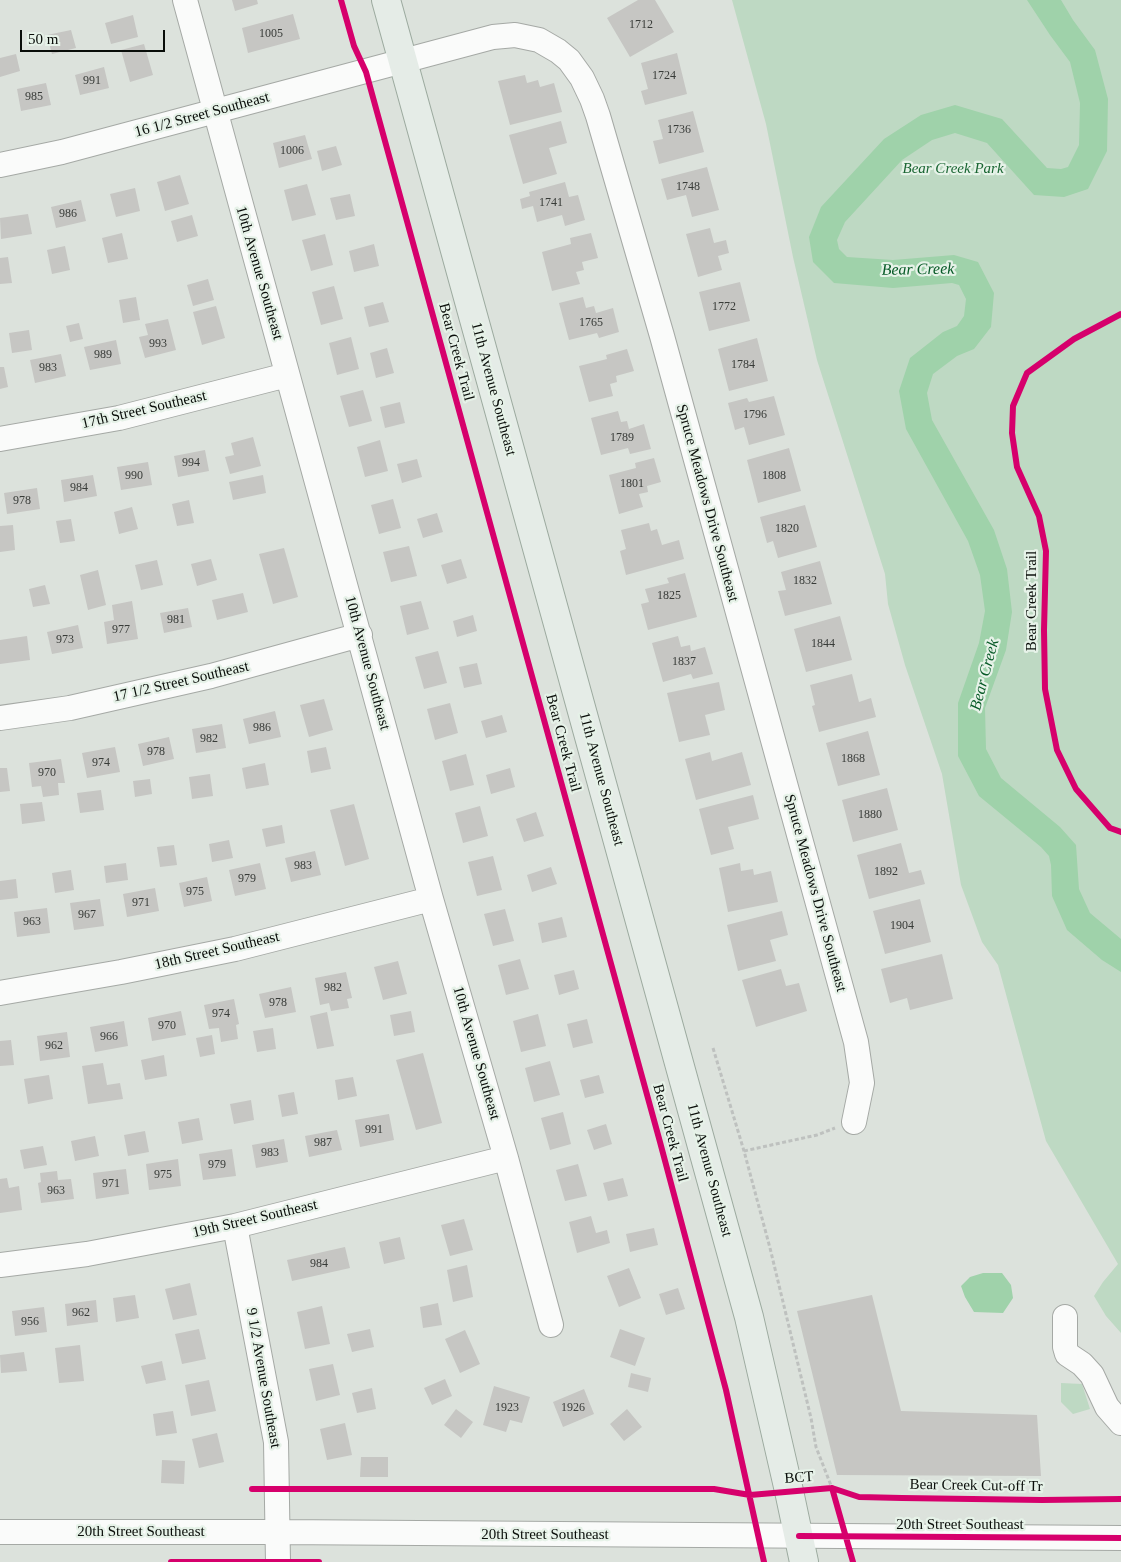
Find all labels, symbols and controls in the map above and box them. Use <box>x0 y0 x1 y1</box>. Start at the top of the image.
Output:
house number: 1712 <box>629 18 653 32</box>
scale bar <box>22 20 168 52</box>
house number: 1005 <box>259 27 283 41</box>
text: 50 m <box>28 31 58 47</box>
house number: 1724 <box>652 69 676 83</box>
house number: 991 <box>83 74 101 88</box>
street label: 16 1/2 Street Southeast <box>133 88 271 142</box>
house number: 985 <box>25 90 43 104</box>
house number: 1736 <box>667 123 691 137</box>
house number: 1006 <box>280 144 304 158</box>
park label: Bear Creek Park <box>902 160 1004 178</box>
house number: 1748 <box>676 180 700 194</box>
house number: 1741 <box>539 196 563 210</box>
street label: 10th Avenue Southeast <box>231 204 287 342</box>
house number: 986 <box>59 207 77 221</box>
water label: Bear Creek <box>881 260 955 280</box>
house number: 1772 <box>712 300 736 314</box>
street label: Bear Creek Trail <box>434 301 478 403</box>
house number: 1765 <box>579 316 603 330</box>
street label: 11th Avenue Southeast <box>467 320 519 458</box>
house number: 993 <box>149 337 167 351</box>
house number: 989 <box>94 348 112 362</box>
house number: 1784 <box>731 358 755 372</box>
house number: 983 <box>39 361 57 375</box>
street label: 17th Street Southeast <box>80 387 208 433</box>
street label: Spruce Meadows Drive Southeast <box>672 402 742 604</box>
house number: 1796 <box>743 408 767 422</box>
house number: 1789 <box>610 431 634 445</box>
house number: 994 <box>182 456 200 470</box>
house number: 990 <box>125 469 143 483</box>
house number: 1808 <box>762 469 786 483</box>
house number: 1801 <box>620 477 644 491</box>
house number: 984 <box>70 481 88 495</box>
house number: 978 <box>13 494 31 508</box>
house number: 1820 <box>775 522 799 536</box>
street label: Bear Creek Trail <box>1023 551 1041 651</box>
house number: 1832 <box>793 574 817 588</box>
house number: 1825 <box>657 589 681 603</box>
street label: 10th Avenue Southeast <box>340 594 394 732</box>
house number: 981 <box>167 613 185 627</box>
house number: 977 <box>112 623 130 637</box>
house number: 973 <box>56 633 74 647</box>
house number: 1844 <box>811 637 835 651</box>
water label: Bear Creek <box>966 637 1004 713</box>
house number: 1837 <box>672 655 696 669</box>
street label: 17 1/2 Street Southeast <box>111 658 251 706</box>
street label: Bear Creek Trail <box>541 692 585 794</box>
street label: 11th Avenue Southeast <box>575 710 627 848</box>
house number: 986 <box>253 721 271 735</box>
house number: 982 <box>200 732 218 746</box>
house number: 978 <box>147 745 165 759</box>
house number: 1868 <box>841 752 865 766</box>
house number: 974 <box>92 756 110 770</box>
house number: 970 <box>38 766 56 780</box>
street label: Spruce Meadows Drive Southeast <box>780 792 850 994</box>
house number: 1880 <box>858 808 882 822</box>
house number: 983 <box>294 859 312 873</box>
house number: 1892 <box>874 865 898 879</box>
house number: 979 <box>238 872 256 886</box>
house number: 975 <box>186 885 204 899</box>
house number: 971 <box>132 896 150 910</box>
house number: 967 <box>78 908 96 922</box>
house number: 963 <box>23 915 41 929</box>
house number: 1904 <box>890 919 914 933</box>
street label: 18th Street Southeast <box>153 928 281 974</box>
house number: 982 <box>324 981 342 995</box>
street label: 10th Avenue Southeast <box>448 984 504 1122</box>
house number: 978 <box>269 996 287 1010</box>
house number: 974 <box>212 1007 230 1021</box>
house number: 970 <box>158 1019 176 1033</box>
house number: 966 <box>100 1030 118 1044</box>
house number: 962 <box>45 1039 63 1053</box>
street label: Bear Creek Trail <box>648 1082 692 1184</box>
street label: 11th Avenue Southeast <box>683 1101 735 1239</box>
house number: 991 <box>365 1123 383 1137</box>
house number: 987 <box>314 1136 332 1150</box>
house number: 983 <box>261 1146 279 1160</box>
house number: 979 <box>208 1158 226 1172</box>
house number: 975 <box>154 1168 172 1182</box>
house number: 971 <box>102 1177 120 1191</box>
house number: 963 <box>47 1184 65 1198</box>
street label: 19th Street Southeast <box>191 1196 319 1242</box>
house number: 984 <box>310 1257 328 1271</box>
house number: 962 <box>72 1306 90 1320</box>
street label: 9 1/2 Avenue Southeast <box>242 1307 284 1449</box>
house number: 956 <box>21 1315 39 1329</box>
house number: 1923 <box>495 1401 519 1415</box>
house number: 1926 <box>561 1401 585 1415</box>
street label: BCT <box>784 1468 814 1488</box>
street label: Bear Creek Cut-off Tr <box>909 1476 1043 1496</box>
street label: 20th Street Southeast <box>896 1516 1024 1534</box>
street label: 20th Street Southeast <box>77 1523 205 1541</box>
street label: 20th Street Southeast <box>481 1526 609 1544</box>

